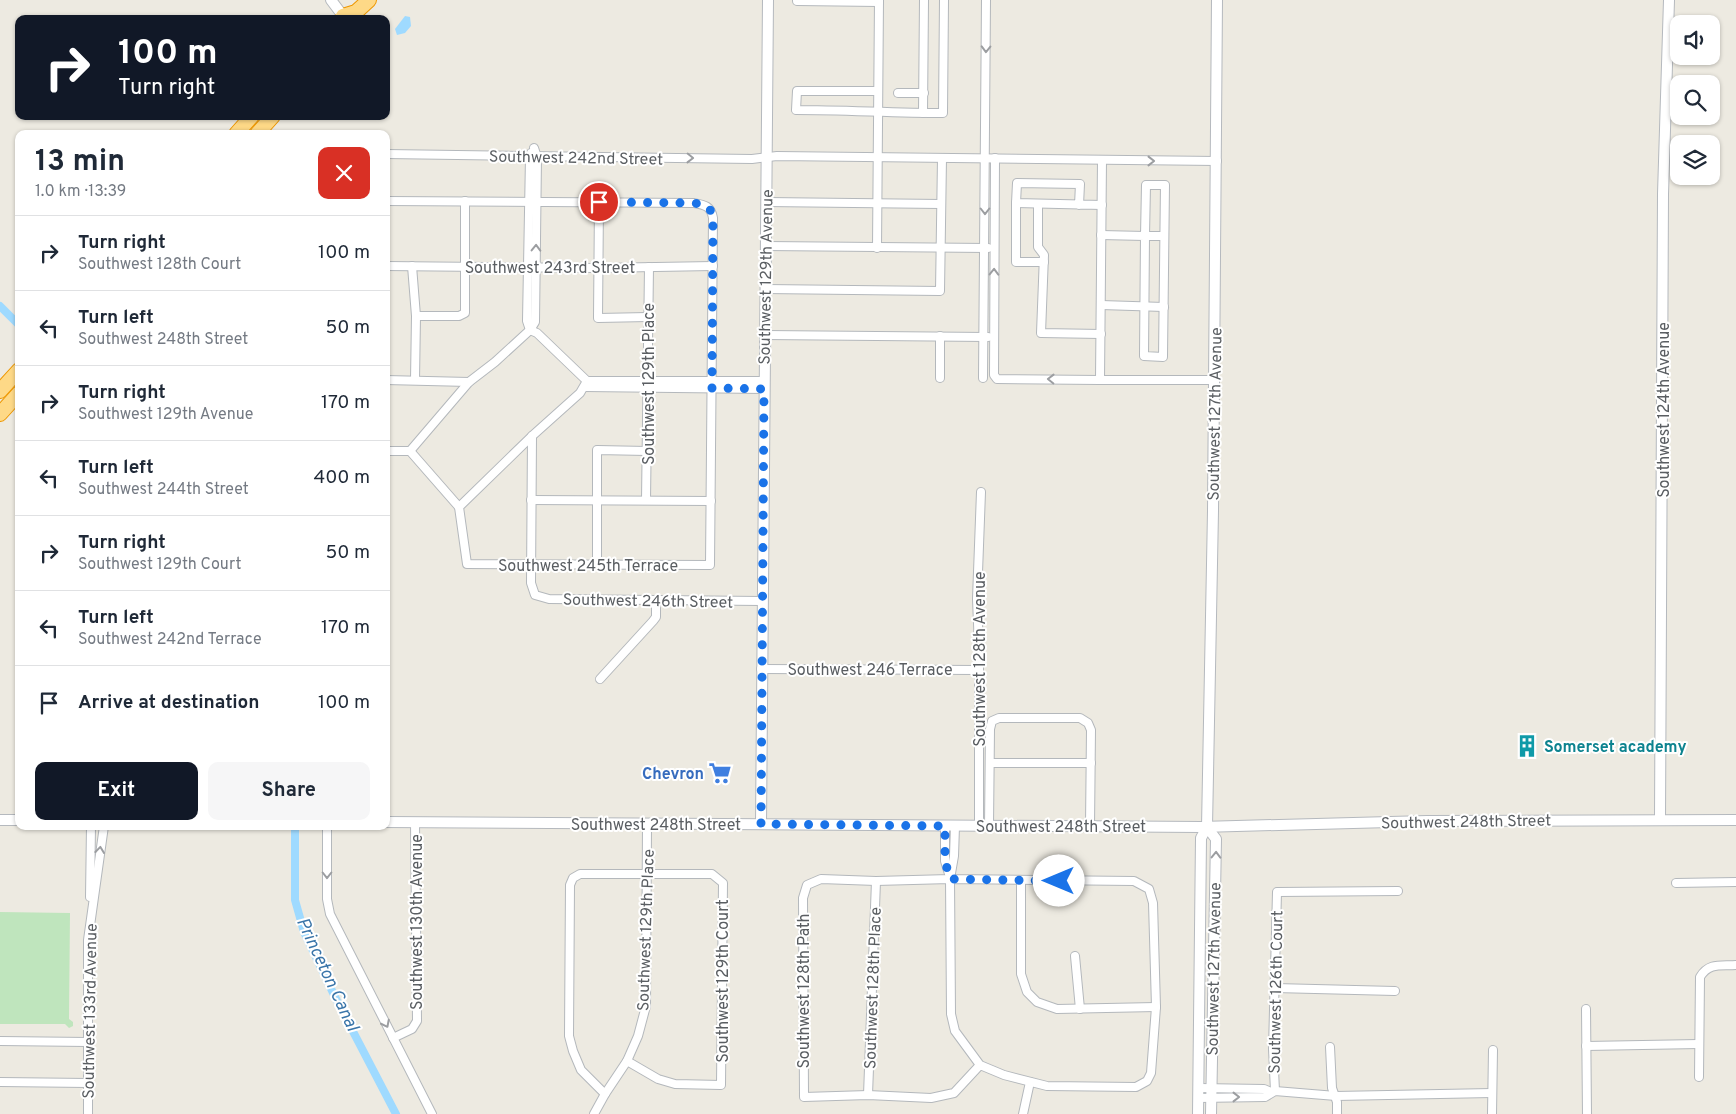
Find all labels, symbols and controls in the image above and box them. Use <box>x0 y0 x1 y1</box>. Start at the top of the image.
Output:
map controls <box>1670 15 1720 185</box>
button: sound <box>1670 15 1720 65</box>
text: 100 m <box>118 32 218 76</box>
icon: right <box>35 35 100 100</box>
one-way arrow <box>981 45 991 53</box>
text: Turn right <box>118 75 215 102</box>
button: search <box>1670 75 1720 125</box>
button: layers <box>1670 135 1720 185</box>
text: 13 min <box>35 144 125 181</box>
button: close <box>318 147 370 199</box>
street label: Southwest 242nd Street <box>489 147 663 171</box>
one-way arrow <box>687 153 695 163</box>
one-way arrow <box>1148 156 1155 166</box>
pin <box>578 181 620 223</box>
text: 1.0 km · 13:39 <box>35 182 126 202</box>
icon: arrive <box>585 188 613 216</box>
street label: Southwest 129th Avenue <box>755 189 779 365</box>
one-way arrow <box>979 207 990 215</box>
text: Turn right <box>78 231 166 255</box>
icon: right <box>35 239 63 267</box>
text: 100 m <box>318 241 370 265</box>
one-way arrow <box>531 244 541 252</box>
text: Southwest 128th Court <box>78 255 241 275</box>
street label: Southwest 243rd Street <box>465 259 635 279</box>
one-way arrow <box>989 267 999 275</box>
street label: Southwest 129th Place <box>640 303 660 465</box>
text: Turn left <box>78 306 154 330</box>
icon: left <box>35 314 63 342</box>
text: 50 m <box>325 316 370 340</box>
street label: Southwest 124th Avenue <box>1655 322 1675 498</box>
street label: Southwest 127th Avenue <box>1204 327 1228 501</box>
text: Southwest 248th Street <box>78 330 248 350</box>
one-way arrow <box>1047 374 1054 384</box>
text: Turn right <box>78 381 166 405</box>
icon: right <box>35 389 63 417</box>
text: 170 m <box>321 391 370 415</box>
text: Southwest 129th Avenue <box>78 405 253 425</box>
text: Turn left <box>78 456 154 480</box>
icon: left <box>35 464 63 492</box>
text: 400 m <box>313 466 370 490</box>
text: Southwest 244th Street <box>78 480 249 500</box>
text: Turn right <box>78 531 166 555</box>
icon: right <box>35 539 63 567</box>
text: 50 m <box>325 541 370 565</box>
text: Southwest 129th Court <box>78 555 242 575</box>
street label: Southwest 245th Terrace <box>498 557 678 577</box>
street label: Southwest 128th Avenue <box>971 571 991 747</box>
street label: Southwest 246th Street <box>563 591 733 613</box>
text: Turn left <box>78 606 154 630</box>
icon: left <box>35 614 63 642</box>
text: 170 m <box>321 616 370 640</box>
text: Southwest 242nd Terrace <box>78 630 262 650</box>
street label: Southwest 246 Terrace <box>787 661 953 681</box>
icon: arrive <box>35 689 63 717</box>
text: Arrive at destination <box>78 691 259 715</box>
text: 100 m <box>318 691 370 715</box>
building icon: Somerset academy <box>1514 733 1540 759</box>
place label: Somerset academy <box>1544 738 1687 758</box>
supermarket icon: Chevron <box>707 760 733 786</box>
button: Exit <box>35 762 198 820</box>
button: Share <box>208 762 370 820</box>
place label: Chevron <box>642 765 704 785</box>
street label: Southwest 248th Street <box>1381 812 1551 834</box>
street label: Southwest 248th Street <box>571 816 741 836</box>
street label: Southwest 248th Street <box>976 818 1146 838</box>
street label: Southwest 130th Avenue <box>408 834 428 1010</box>
one-way arrow <box>95 846 105 855</box>
street label: Southwest 129th Place <box>634 849 660 1011</box>
one-way arrow <box>1211 851 1221 859</box>
position arrow <box>1032 854 1084 906</box>
one-way arrow <box>322 872 332 879</box>
street label: Southwest 127th Avenue <box>1203 882 1227 1056</box>
street label: Southwest 129th Court <box>714 899 734 1063</box>
street label: Southwest 128th Place <box>861 907 887 1069</box>
street label: Southwest 126th Court <box>1266 910 1288 1074</box>
street label: Southwest 128th Path <box>795 913 815 1069</box>
water label: Princeton Canal <box>290 914 364 1037</box>
street label: Southwest 133rd Avenue <box>79 923 103 1099</box>
one-way arrow <box>380 1019 390 1028</box>
one-way arrow <box>1232 1092 1240 1102</box>

